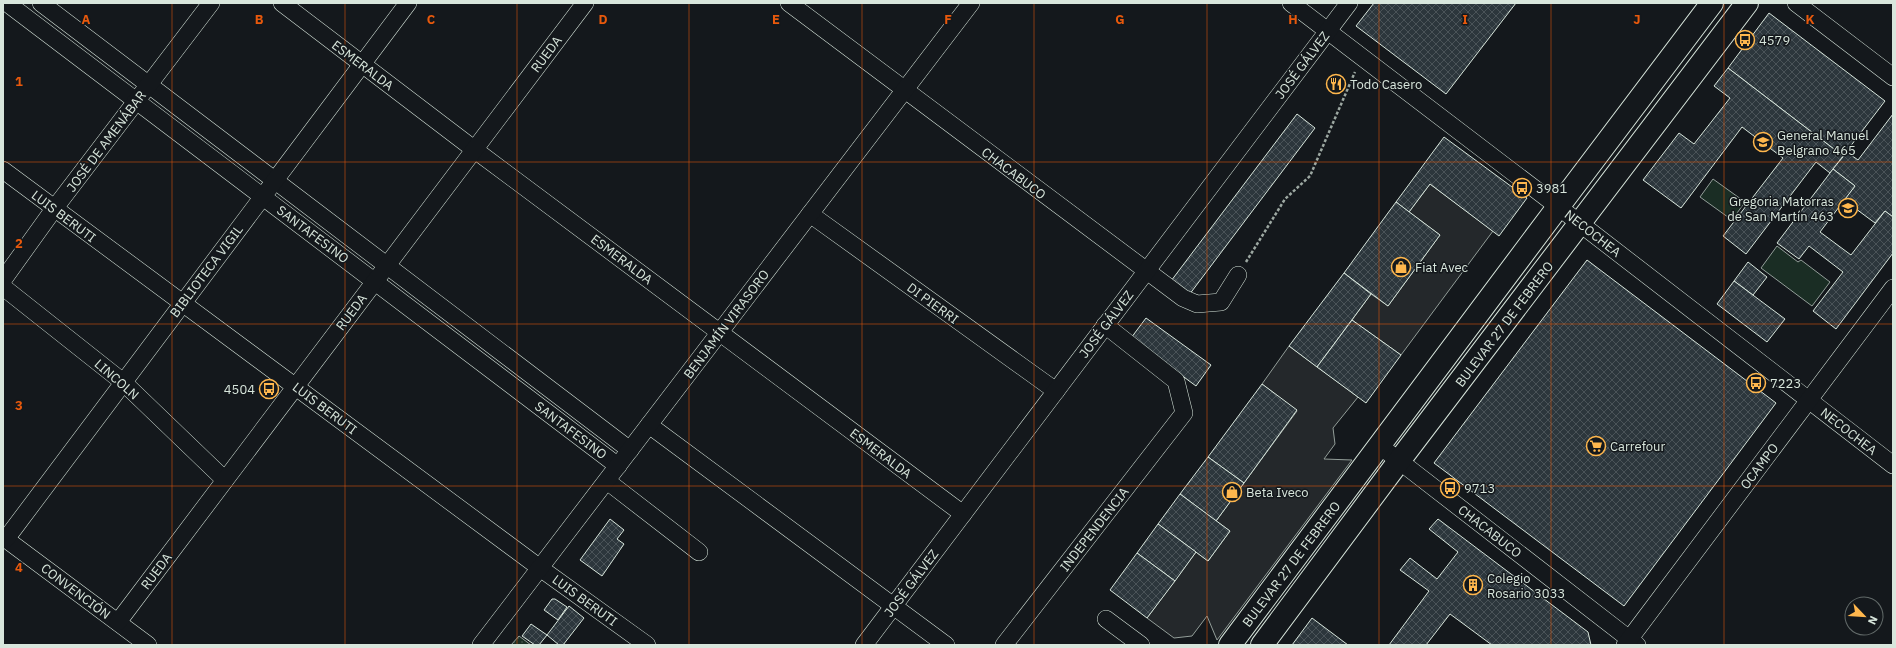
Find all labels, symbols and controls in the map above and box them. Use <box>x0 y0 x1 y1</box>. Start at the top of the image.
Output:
text: A <box>82 11 91 28</box>
text: B <box>255 11 264 28</box>
text: C <box>427 11 436 28</box>
text: D <box>598 11 608 28</box>
text: E <box>772 11 780 28</box>
text: F <box>944 11 952 28</box>
text: G <box>1115 11 1125 28</box>
text: H <box>1288 11 1298 28</box>
text: I <box>1462 11 1468 28</box>
text: J <box>1633 11 1641 28</box>
text: K <box>1805 11 1815 28</box>
street label: JOSÉ GÁLVEZ <box>1271 28 1334 102</box>
bus stop icon: 4579 <box>1734 29 1756 51</box>
street label: RUEDA <box>527 32 566 76</box>
place label: 4579 <box>1759 32 1790 49</box>
street label: ESMERALDA <box>328 37 398 95</box>
text: 1 <box>15 73 23 90</box>
restaurant icon: Todo Casero <box>1325 73 1347 95</box>
place label: Todo Casero <box>1350 76 1422 93</box>
street label: JOSÉ DE AMENÁBAR <box>63 87 150 195</box>
place label: General Manuel Belgrano 465 <box>1777 127 1869 159</box>
school or university icon: General Manuel Belgrano 465 <box>1752 131 1774 153</box>
street label: CHACABUCO <box>978 144 1049 203</box>
bus stop icon: 3981 <box>1511 177 1533 199</box>
place label: 3981 <box>1536 180 1567 197</box>
street label: LUIS BERUTI <box>28 187 99 246</box>
place label: Gregoria Matorras de San Martín 463 <box>1727 193 1834 225</box>
school or university icon: Gregoria Matorras de San Martín 463 <box>1837 197 1859 219</box>
street label: SANTAFESINO <box>273 202 352 267</box>
street label: NECOCHEA <box>1561 206 1625 261</box>
street label: BIBLIOTECA VIGIL <box>166 221 247 321</box>
street label: ESMERALDA <box>587 231 657 289</box>
text: 2 <box>15 235 23 252</box>
shop icon: Fiat Avec <box>1390 256 1412 278</box>
street label: BULEVAR 27 DE FEBRERO <box>1452 258 1557 391</box>
place label: Fiat Avec <box>1415 259 1469 276</box>
street label: BENJAMÍN VIRASORO <box>680 266 773 382</box>
street label: DI PIERRI <box>904 279 962 328</box>
street label: JOSÉ GÁLVEZ <box>1075 287 1138 361</box>
street label: RUEDA <box>332 290 371 334</box>
street label: LINCOLN <box>91 355 143 403</box>
bus stop icon: 7223 <box>1745 372 1767 394</box>
place label: 7223 <box>1770 375 1801 392</box>
bus stop icon: 4504 <box>258 378 280 400</box>
street label: LUIS BERUTI <box>289 379 360 438</box>
place label: 4504 <box>224 381 255 398</box>
text: 3 <box>15 397 23 414</box>
street label: SANTAFESINO <box>531 398 610 463</box>
street label: NECOCHEA <box>1817 404 1881 459</box>
street label: ESMERALDA <box>846 425 916 483</box>
supermarket icon: Carrefour <box>1585 435 1607 457</box>
place label: Carrefour <box>1610 438 1665 455</box>
street label: OCAMPO <box>1737 440 1782 493</box>
bus stop icon: 9713 <box>1439 477 1461 499</box>
place label: 9713 <box>1464 480 1495 497</box>
shop icon: Beta Iveco <box>1221 481 1243 503</box>
street label: INDEPENDENCIA <box>1056 483 1133 575</box>
place label: Beta Iveco <box>1246 484 1309 501</box>
street label: BULEVAR 27 DE FEBRERO <box>1239 498 1344 631</box>
street label: CHACABUCO <box>1454 501 1525 562</box>
street label: JOSÉ GÁLVEZ <box>880 546 943 620</box>
street label: RUEDA <box>137 549 176 593</box>
text: 4 <box>15 559 23 576</box>
street label: CONVENCIÓN <box>38 560 114 623</box>
place label: Colegio Rosario 3033 <box>1487 570 1565 602</box>
street label: LUIS BERUTI <box>549 571 621 630</box>
building icon: Colegio Rosario 3033 <box>1462 574 1484 596</box>
north arrow <box>1844 596 1884 636</box>
text: N <box>1865 614 1881 627</box>

